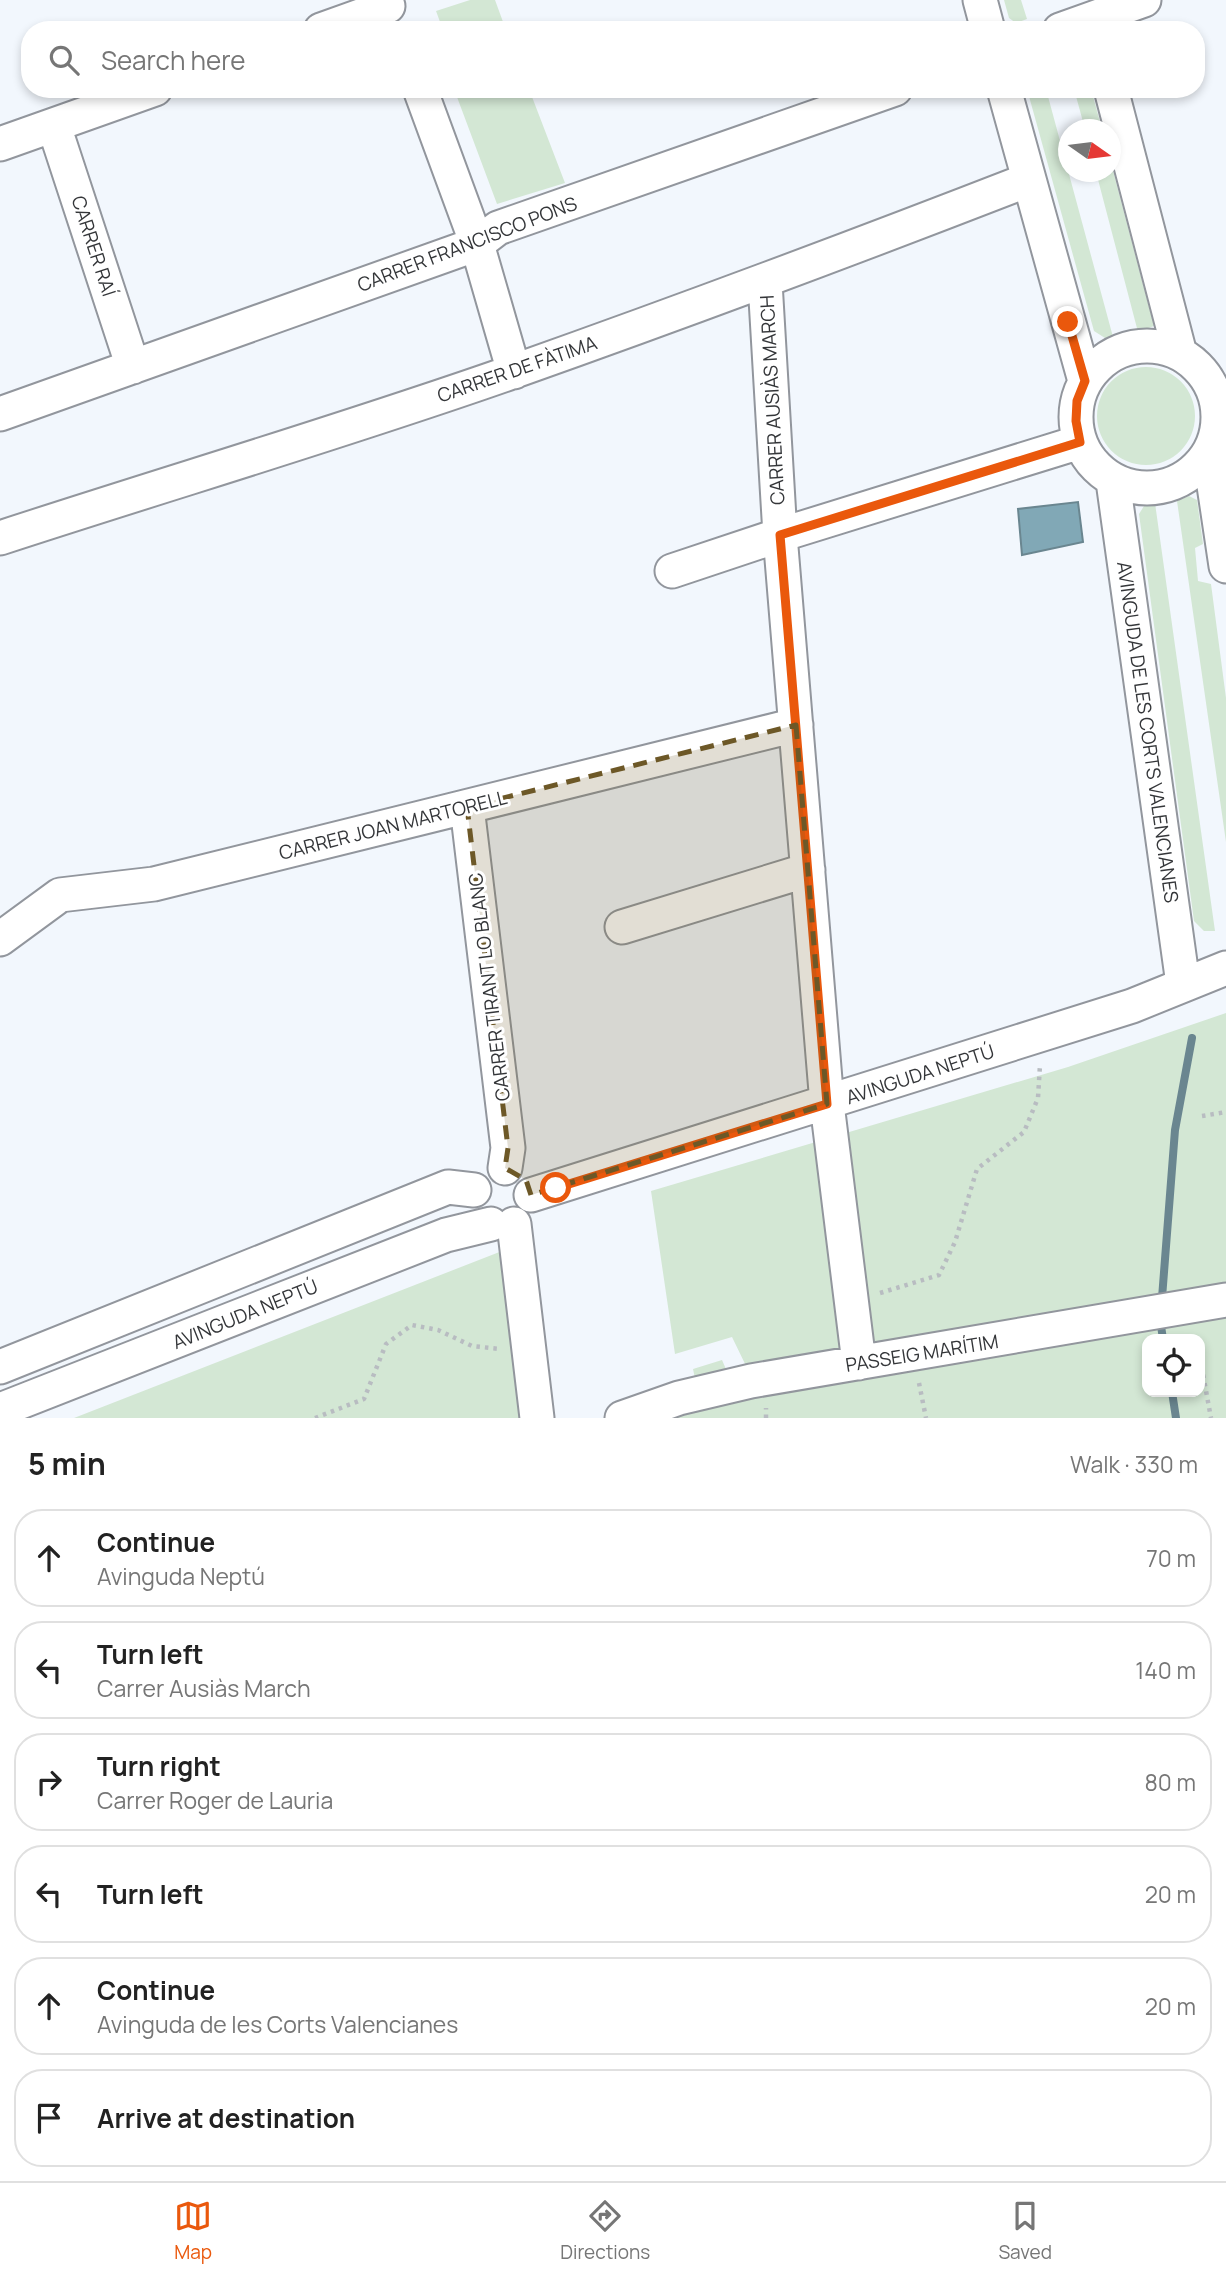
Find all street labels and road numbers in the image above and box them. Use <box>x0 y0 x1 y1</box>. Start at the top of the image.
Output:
street label: CARRER FRANCISCO PONS <box>353 190 581 298</box>
street label: CARRER RAÍ <box>66 192 122 300</box>
street label: CARRER AUSIÀS MARCH <box>754 294 790 506</box>
street label: CARRER DE FÀTIMA <box>434 329 600 409</box>
street label: AVINGUDA DE LES CORTS VALENCIANES <box>1111 560 1185 905</box>
street label: CARRER JOAN MARTORELL <box>276 784 510 866</box>
street label: CARRER TIRANT LO BLANC <box>462 871 516 1103</box>
street label: AVINGUDA NEPTÚ <box>842 1038 998 1110</box>
street label: AVINGUDA NEPTÚ <box>168 1273 322 1355</box>
street label: PASSEIG MARÍTIM <box>844 1328 1000 1378</box>

